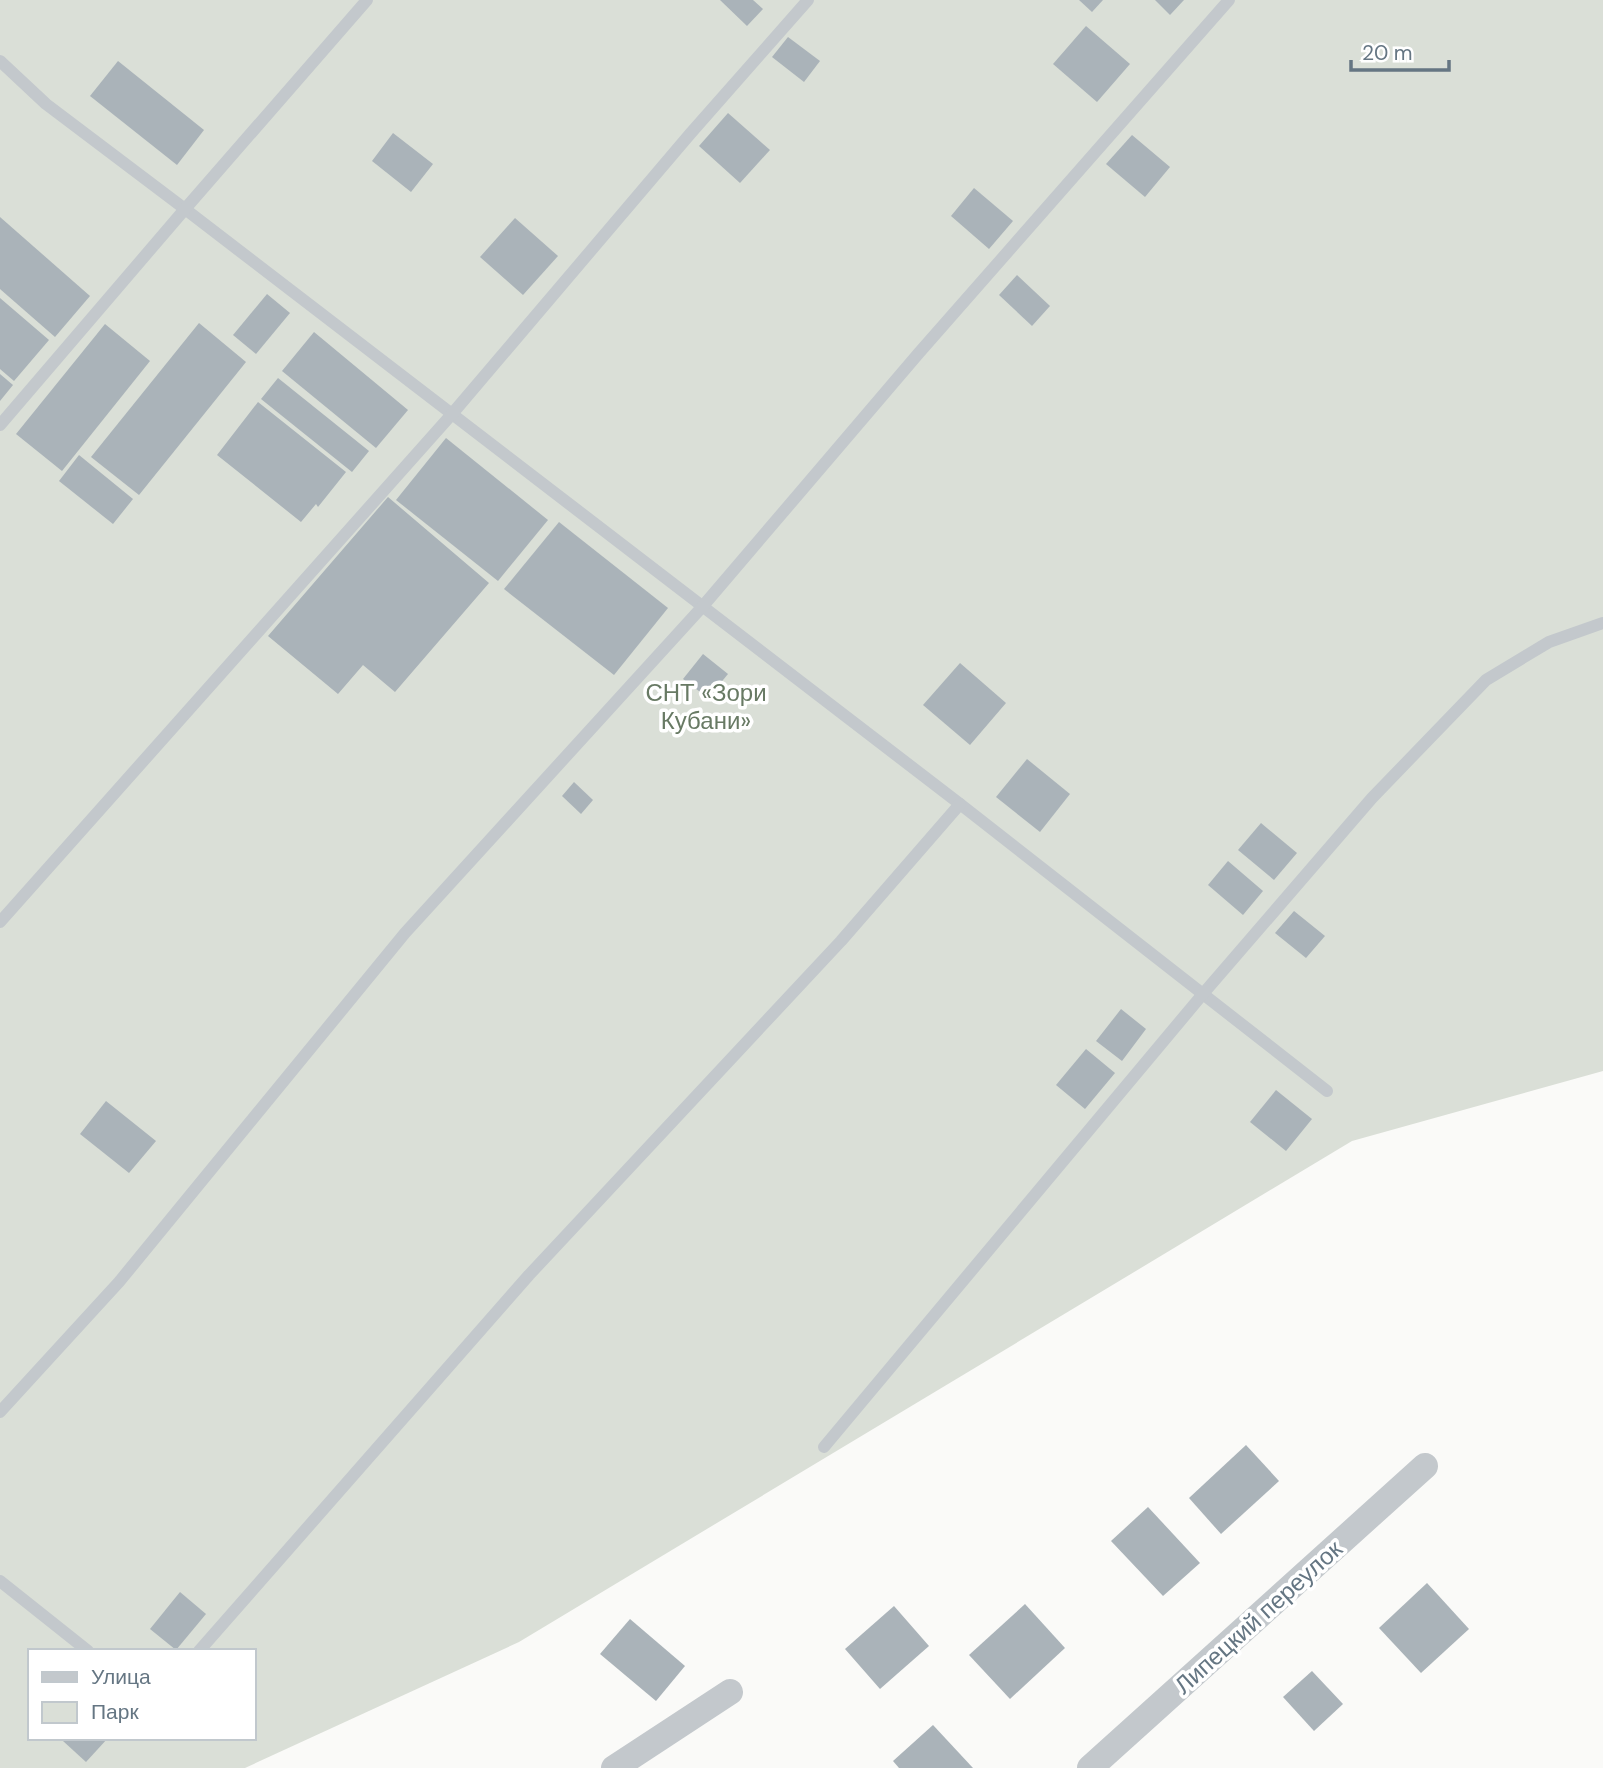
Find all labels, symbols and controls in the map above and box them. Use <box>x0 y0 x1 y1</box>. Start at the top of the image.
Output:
scale bar <box>1351 28 1449 72</box>
text: 20 m <box>1362 39 1413 67</box>
park label: СНТ «Зори Кубани» <box>645 677 767 736</box>
street label: Липецкий переулок <box>1168 1533 1349 1701</box>
legend <box>28 1649 256 1740</box>
text: Улица <box>91 1663 151 1691</box>
text: Парк <box>91 1698 139 1726</box>

